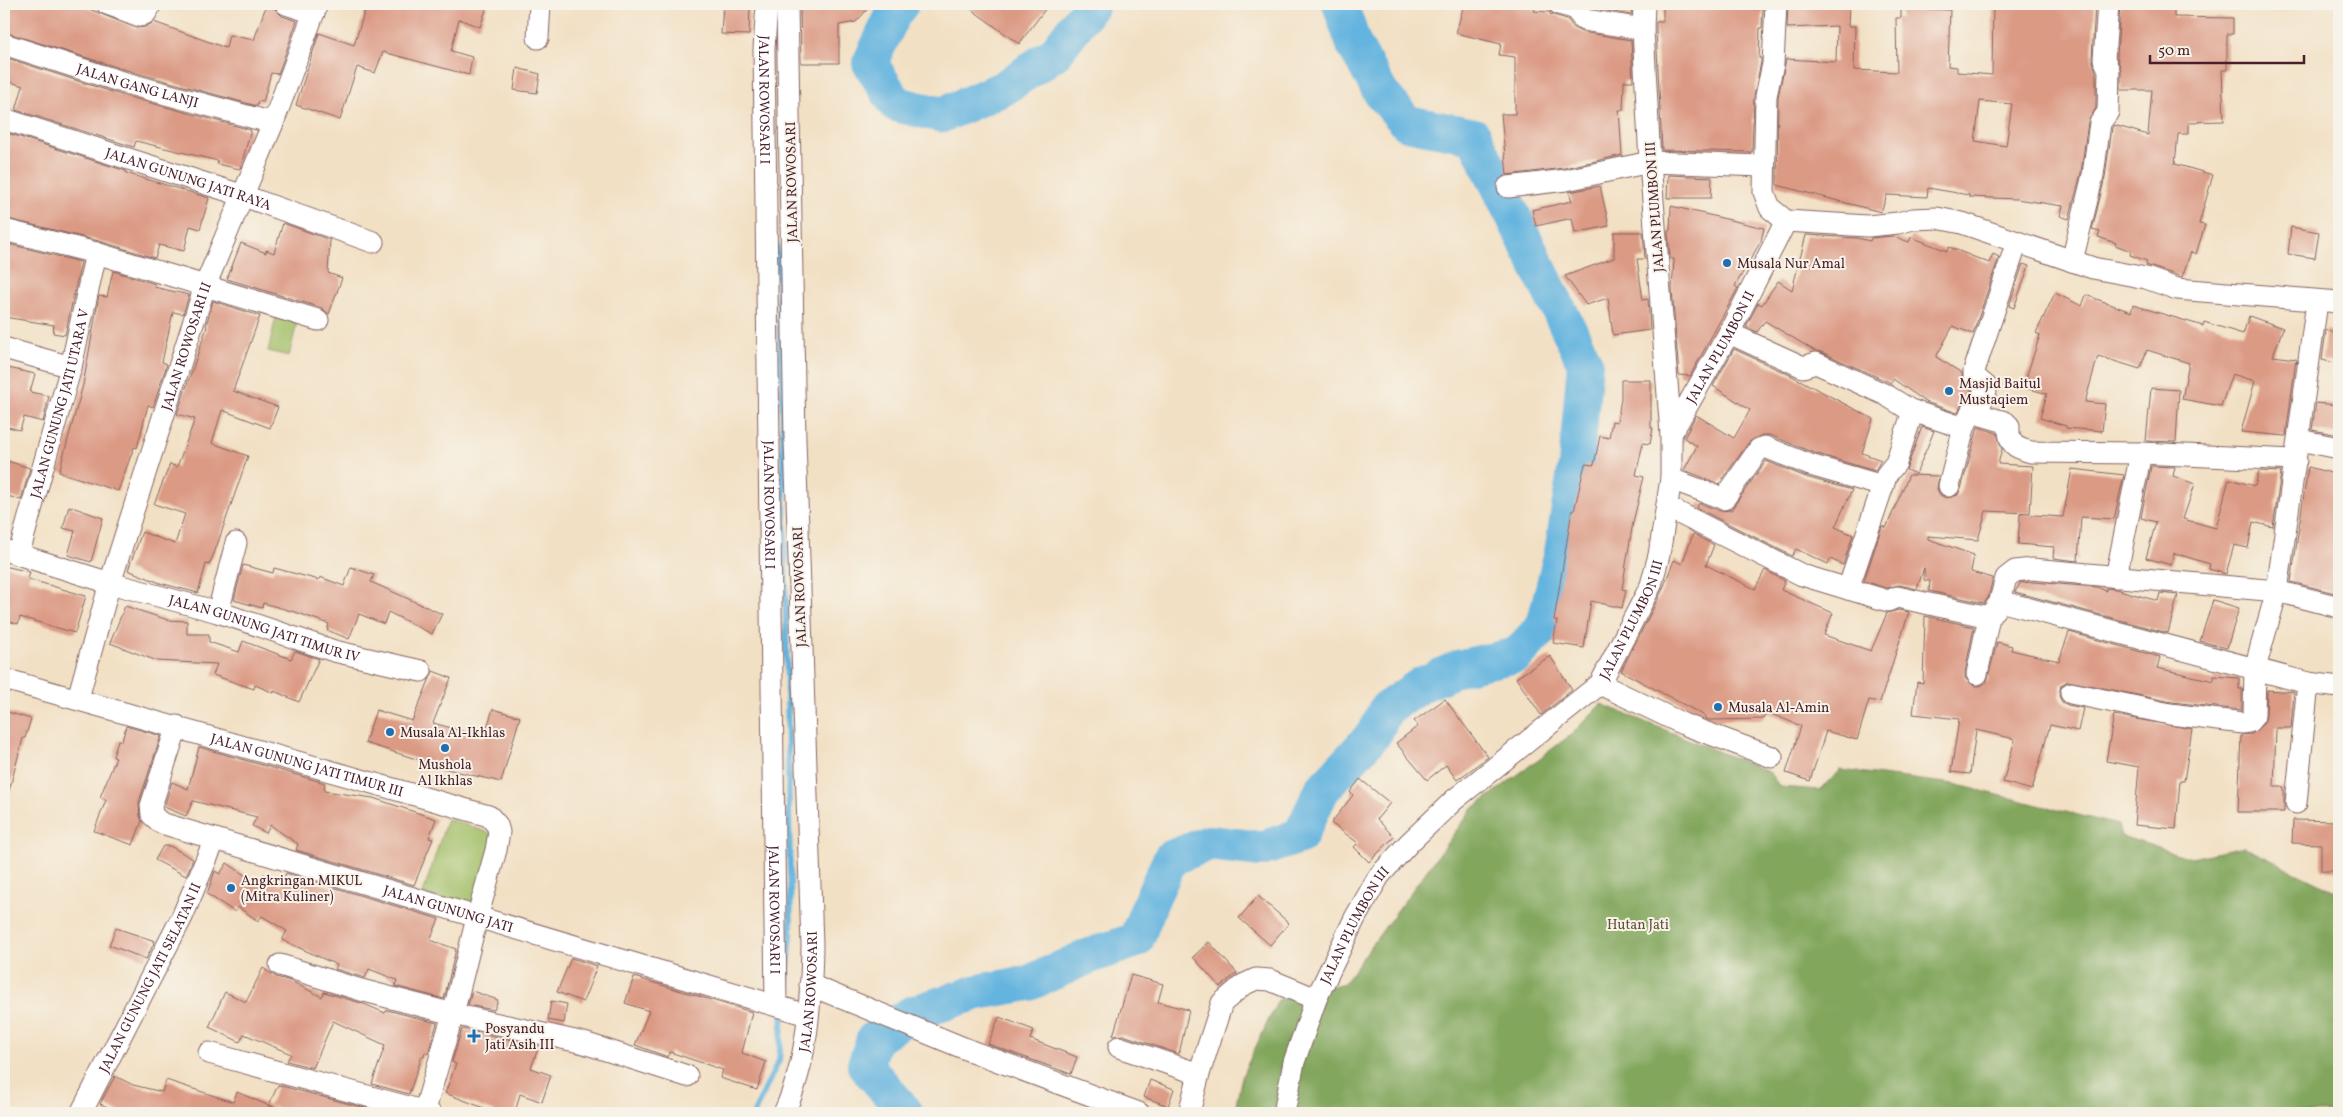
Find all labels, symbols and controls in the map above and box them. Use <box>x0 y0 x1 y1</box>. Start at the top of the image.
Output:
scale bar <box>2150 32 2304 64</box>
street label: JALAN ROWOSARI I <box>753 35 773 165</box>
text: 50 m <box>2158 41 2190 62</box>
street label: JALAN GANG LANJI <box>74 60 200 113</box>
street label: JALAN ROWOSARI <box>782 121 803 243</box>
street label: JALAN PLUMBON III <box>1641 141 1670 273</box>
street label: JALAN GUNUNG JATI RAYA <box>103 144 274 216</box>
place label: Musala Nur Amal <box>1737 255 1845 274</box>
marker: Musala Nur Amal <box>1721 257 1733 269</box>
street label: JALAN ROWOSARI II <box>158 279 217 413</box>
street label: JALAN PLUMBON II <box>1682 288 1760 407</box>
street label: JALAN GUNUNG JATI UTARA V <box>27 307 95 501</box>
place label: Masjid Baitul Mustaqiem <box>1959 375 2041 410</box>
marker: Masjid Baitul Mustaqiem <box>1943 385 1955 397</box>
street label: JALAN ROWOSARI I <box>758 440 779 570</box>
street label: JALAN ROWOSARI <box>789 526 812 648</box>
street label: JALAN PLUMBON III <box>1596 558 1668 683</box>
street label: JALAN GUNUNG JATI TIMUR IV <box>166 591 362 668</box>
place label: Musala Al-Amin <box>1728 699 1829 718</box>
marker: Musala Al-Amin <box>1712 701 1724 713</box>
place label: Musala Al-Ikhlas <box>400 724 505 743</box>
marker: Musala Al-Ikhlas <box>384 726 396 738</box>
street label: JALAN GUNUNG JATI TIMUR III <box>208 730 405 802</box>
marker: Mushola Al Ikhlas <box>439 742 451 754</box>
place label: Mushola Al Ikhlas <box>418 756 472 791</box>
street label: JALAN ROWOSARI I <box>763 845 784 975</box>
street label: JALAN PLUMBON III <box>1317 863 1394 988</box>
place label: Angkringan MIKUL (Mitra Kuliner) <box>241 872 362 907</box>
street label: JALAN GUNUNG JATI SELATAN II <box>95 880 206 1077</box>
marker: Angkringan MIKUL (Mitra Kuliner) <box>225 882 237 894</box>
street label: JALAN GUNUNG JATI <box>381 882 515 938</box>
park label: Hutan Jati <box>1607 916 1669 935</box>
street label: JALAN ROWOSARI <box>795 931 823 1054</box>
place label: Posyandu Jati Asih III <box>485 1020 554 1055</box>
marker: Posyandu Jati Asih III <box>467 1029 481 1043</box>

